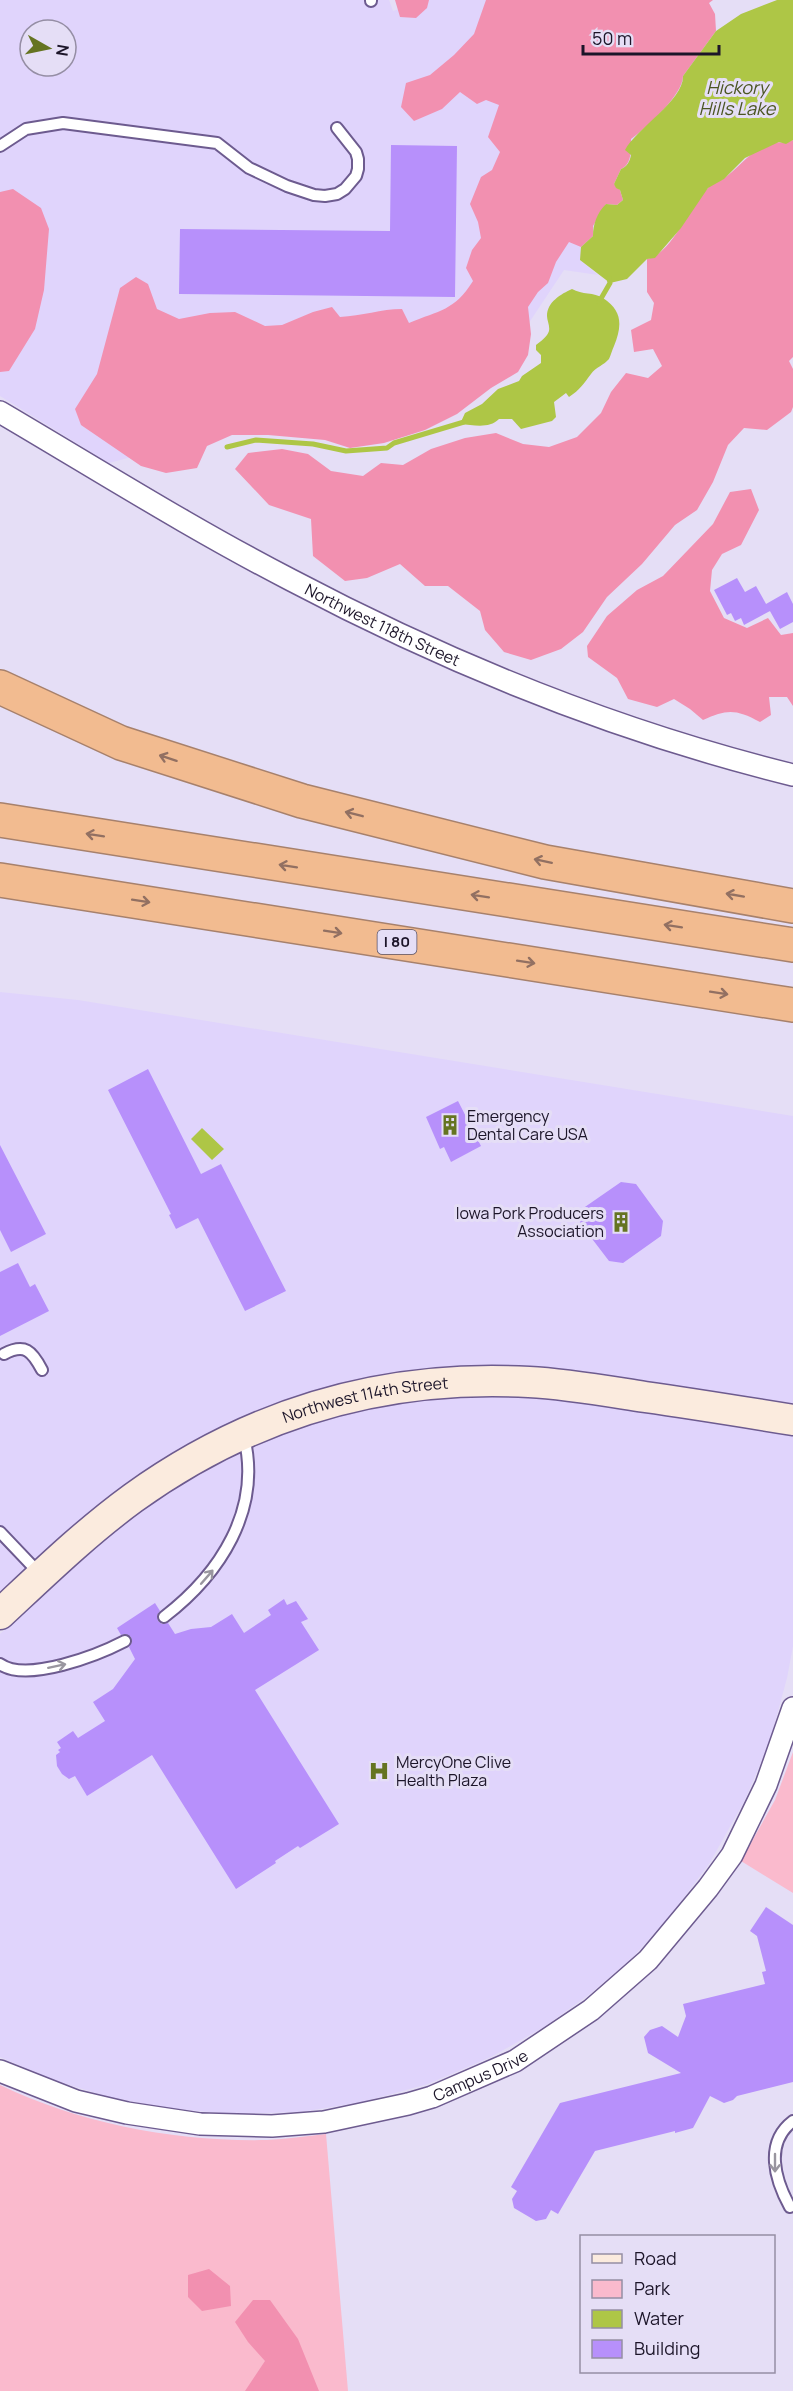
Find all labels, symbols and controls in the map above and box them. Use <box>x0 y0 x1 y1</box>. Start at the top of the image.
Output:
north arrow <box>18 18 78 78</box>
scale bar <box>583 18 720 56</box>
text: 50 m <box>592 26 632 50</box>
text: N <box>51 43 75 58</box>
water label: Hickory Hills Lake <box>699 75 777 120</box>
street label: Northwest 118th Street <box>301 578 464 671</box>
one-way arrow <box>159 752 178 763</box>
one-way arrow <box>345 808 364 820</box>
one-way arrow <box>86 830 105 841</box>
one-way arrow <box>534 855 554 866</box>
one-way arrow <box>278 860 298 871</box>
one-way arrow <box>471 890 491 901</box>
one-way arrow <box>726 890 746 901</box>
one-way arrow <box>131 896 150 907</box>
one-way arrow <box>664 921 683 932</box>
one-way arrow <box>323 926 343 937</box>
road number: I 80 <box>378 930 416 954</box>
one-way arrow <box>516 957 535 968</box>
one-way arrow <box>708 987 728 998</box>
place label: Emergency Dental Care USA <box>467 1105 588 1145</box>
building icon: Emergency Dental Care USA <box>438 1113 462 1137</box>
place label: Iowa Pork Producers Association <box>456 1202 604 1242</box>
building icon: Iowa Pork Producers Association <box>609 1210 633 1234</box>
street label: Northwest 114th Street <box>279 1371 449 1428</box>
one-way arrow <box>200 1570 214 1585</box>
one-way arrow <box>46 1660 66 1671</box>
place label: MercyOne Clive Health Plaza <box>396 1751 511 1791</box>
hospital icon: MercyOne Clive Health Plaza <box>367 1759 391 1783</box>
street label: Campus Drive <box>429 2044 532 2106</box>
one-way arrow <box>769 2152 781 2172</box>
legend <box>580 2235 775 2373</box>
text: Road <box>634 2246 677 2270</box>
text: Park <box>634 2276 671 2300</box>
text: Water <box>634 2306 684 2330</box>
text: Building <box>634 2336 700 2360</box>

